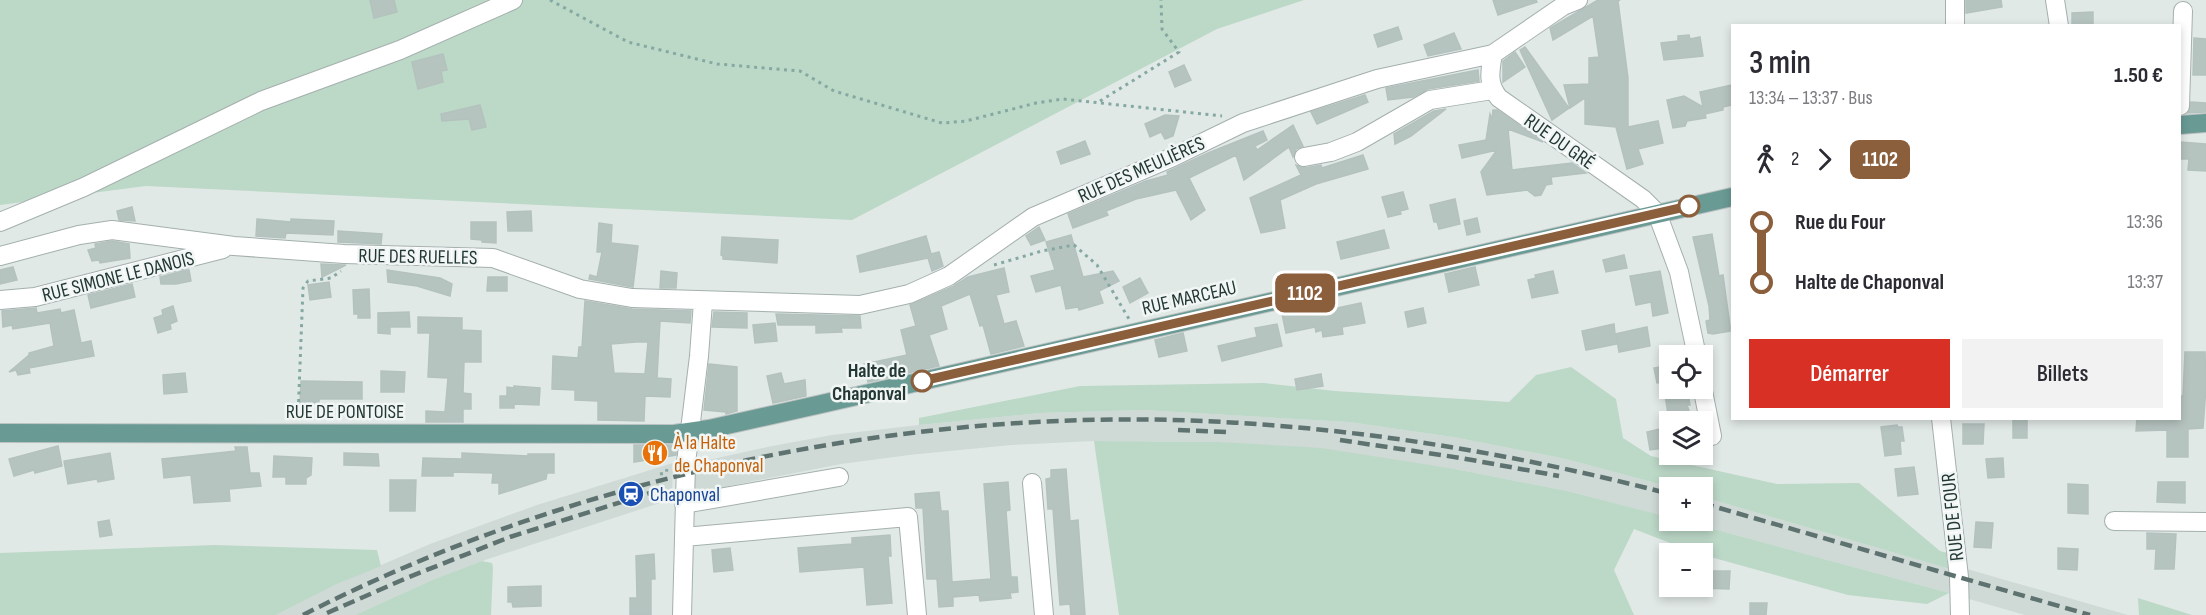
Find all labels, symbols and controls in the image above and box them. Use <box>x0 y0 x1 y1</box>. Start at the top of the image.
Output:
text: 3 min <box>1749 43 1811 83</box>
text: 1.50 € <box>2114 62 2163 89</box>
text: 13:34 – 13:37 · Bus <box>1749 86 1873 110</box>
street label: RUE DU GRÉ <box>1519 109 1599 175</box>
street label: RUE DES MEULIÈRES <box>1074 131 1208 209</box>
icon: walk <box>1749 143 1782 176</box>
icon: forward <box>1808 143 1841 176</box>
text: 2 <box>1791 147 1799 171</box>
text: 1102 <box>1862 147 1898 172</box>
unlabelled marker <box>1678 195 1700 217</box>
text: Rue du Four <box>1795 209 1886 236</box>
text: 13:36 <box>2127 210 2163 234</box>
street label: RUE DES RUELLES <box>358 244 478 270</box>
street label: RUE SIMONE LE DANOIS <box>40 246 197 307</box>
text: Halte de Chaponval <box>1795 269 1944 296</box>
text: 13:37 <box>2127 270 2163 294</box>
line badge: 1102 <box>1263 274 1347 312</box>
street label: RUE MARCEAU <box>1140 275 1239 320</box>
text: 1102 <box>1287 281 1323 306</box>
button: Démarrer <box>1749 339 1950 408</box>
button: Billets <box>1962 339 2163 408</box>
map controls <box>1659 345 1713 597</box>
button: locate <box>1659 345 1713 399</box>
place label: Halte de Chaponval <box>832 359 906 406</box>
marker: Halte de Chaponval <box>911 370 933 392</box>
street label: RUE DE PONTOISE <box>286 400 404 424</box>
button: layers <box>1659 411 1713 465</box>
place label: À la Halte de Chaponval <box>673 431 763 478</box>
restaurant icon: À la Halte de Chaponval <box>640 438 670 468</box>
street label: RUE DE FOUR <box>1936 472 1970 562</box>
button: + <box>1659 477 1713 531</box>
station icon: Chaponval <box>616 479 646 509</box>
place label: Chaponval <box>650 483 720 507</box>
button: − <box>1659 543 1713 597</box>

